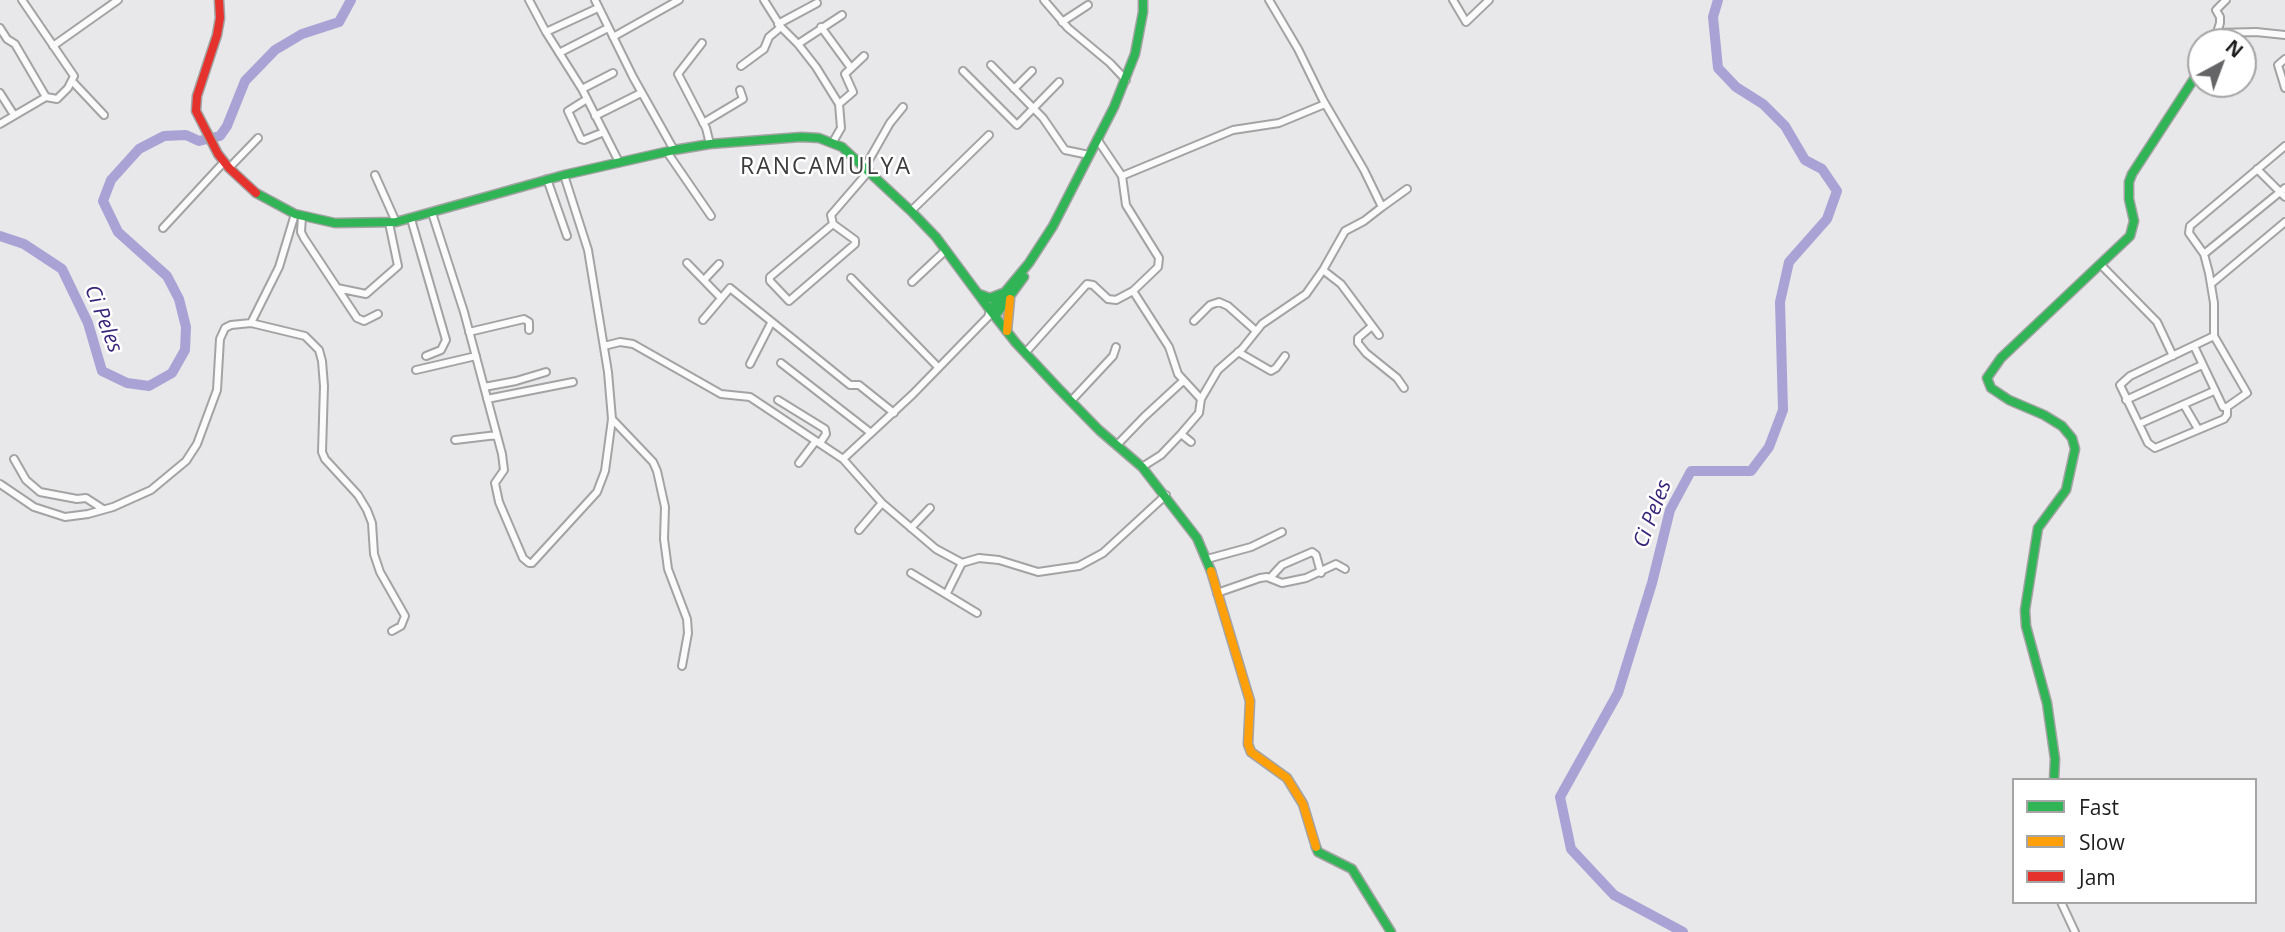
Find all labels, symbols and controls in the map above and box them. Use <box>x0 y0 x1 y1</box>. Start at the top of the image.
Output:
north arrow <box>2187 28 2257 98</box>
text: N <box>2220 34 2249 64</box>
district label: RANCAMULYA <box>741 153 911 181</box>
water label: Ci Peles <box>79 282 127 356</box>
water label: Ci Peles <box>1629 477 1677 551</box>
legend <box>2012 778 2257 904</box>
text: Fast <box>2079 793 2119 821</box>
text: Slow <box>2079 828 2125 856</box>
text: Jam <box>2079 863 2116 891</box>

